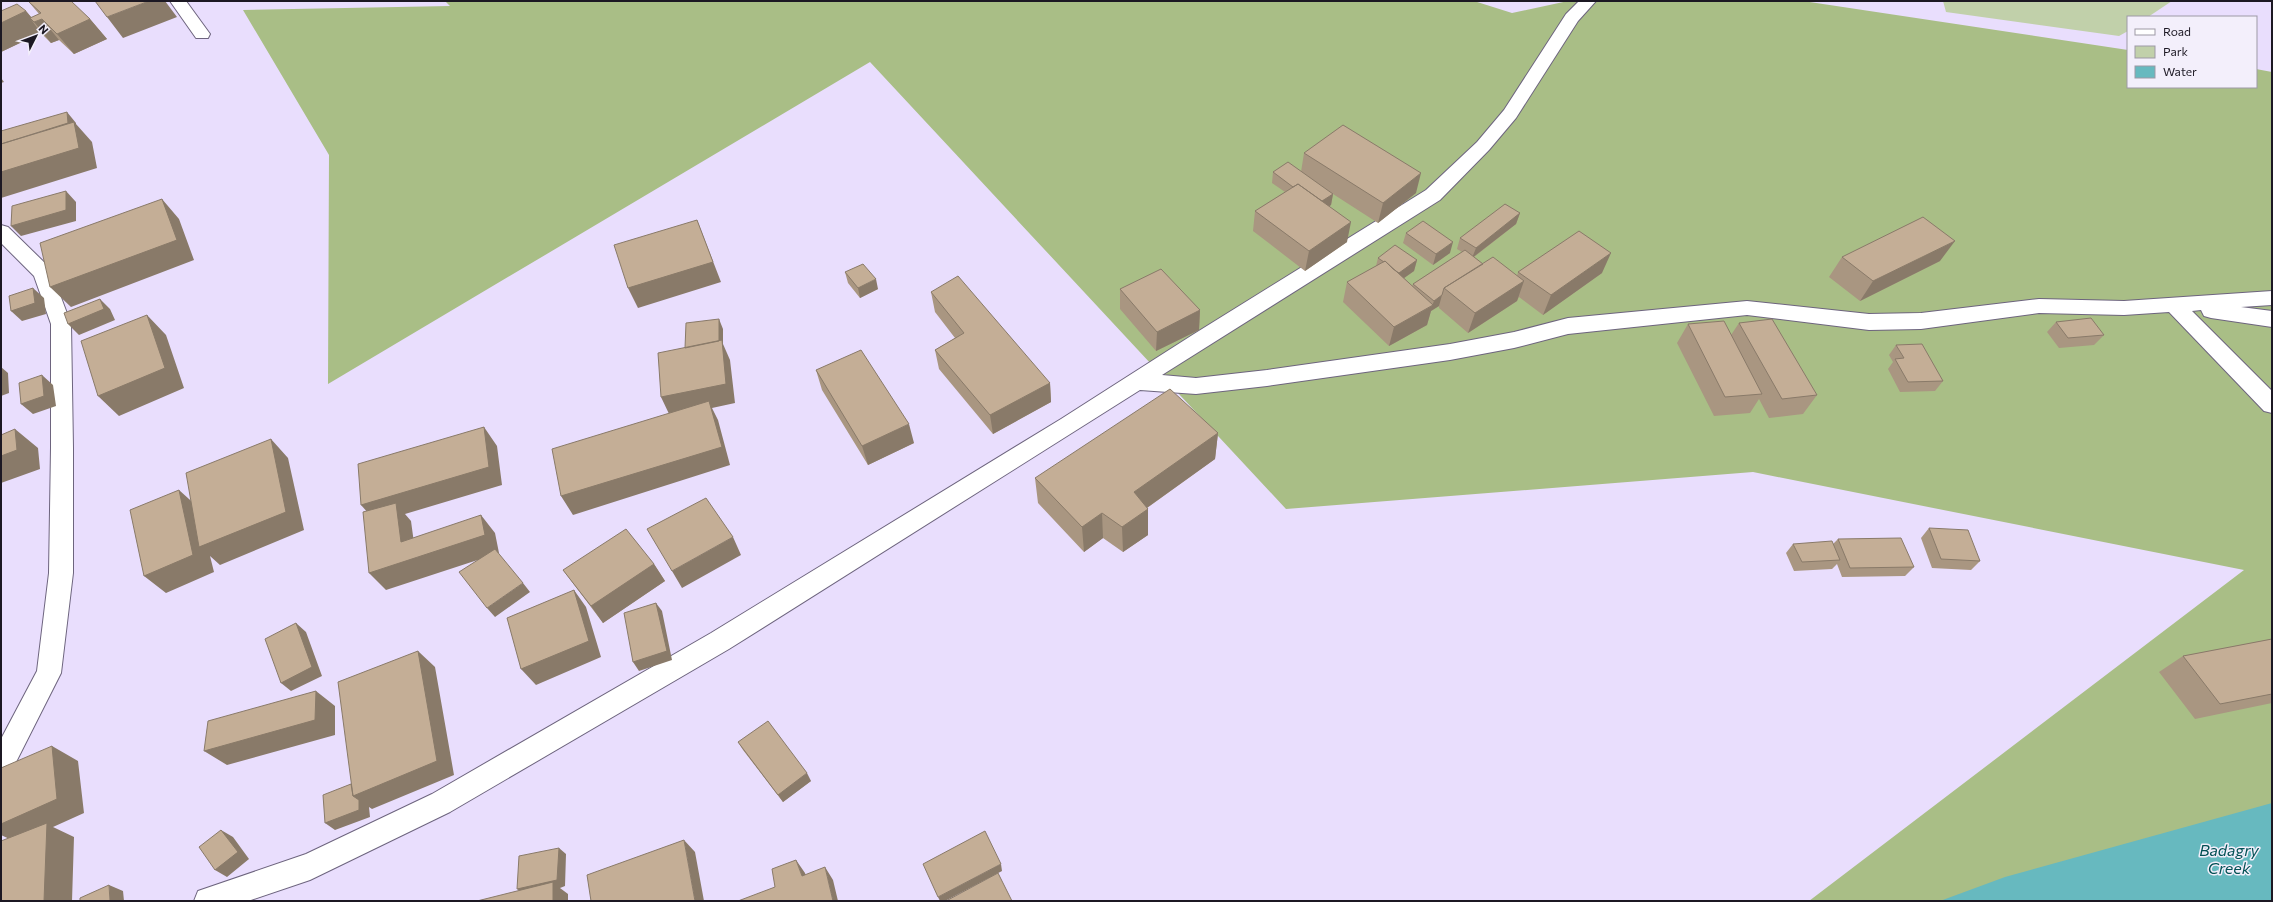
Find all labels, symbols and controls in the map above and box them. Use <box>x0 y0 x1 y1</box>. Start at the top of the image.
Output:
north arrow <box>16 16 56 56</box>
legend <box>2127 16 2257 88</box>
text: N <box>36 22 51 36</box>
text: Road <box>2163 24 2191 38</box>
text: Park <box>2163 44 2189 58</box>
text: Water <box>2163 64 2197 78</box>
water label: Badagry Creek <box>2199 840 2260 877</box>

